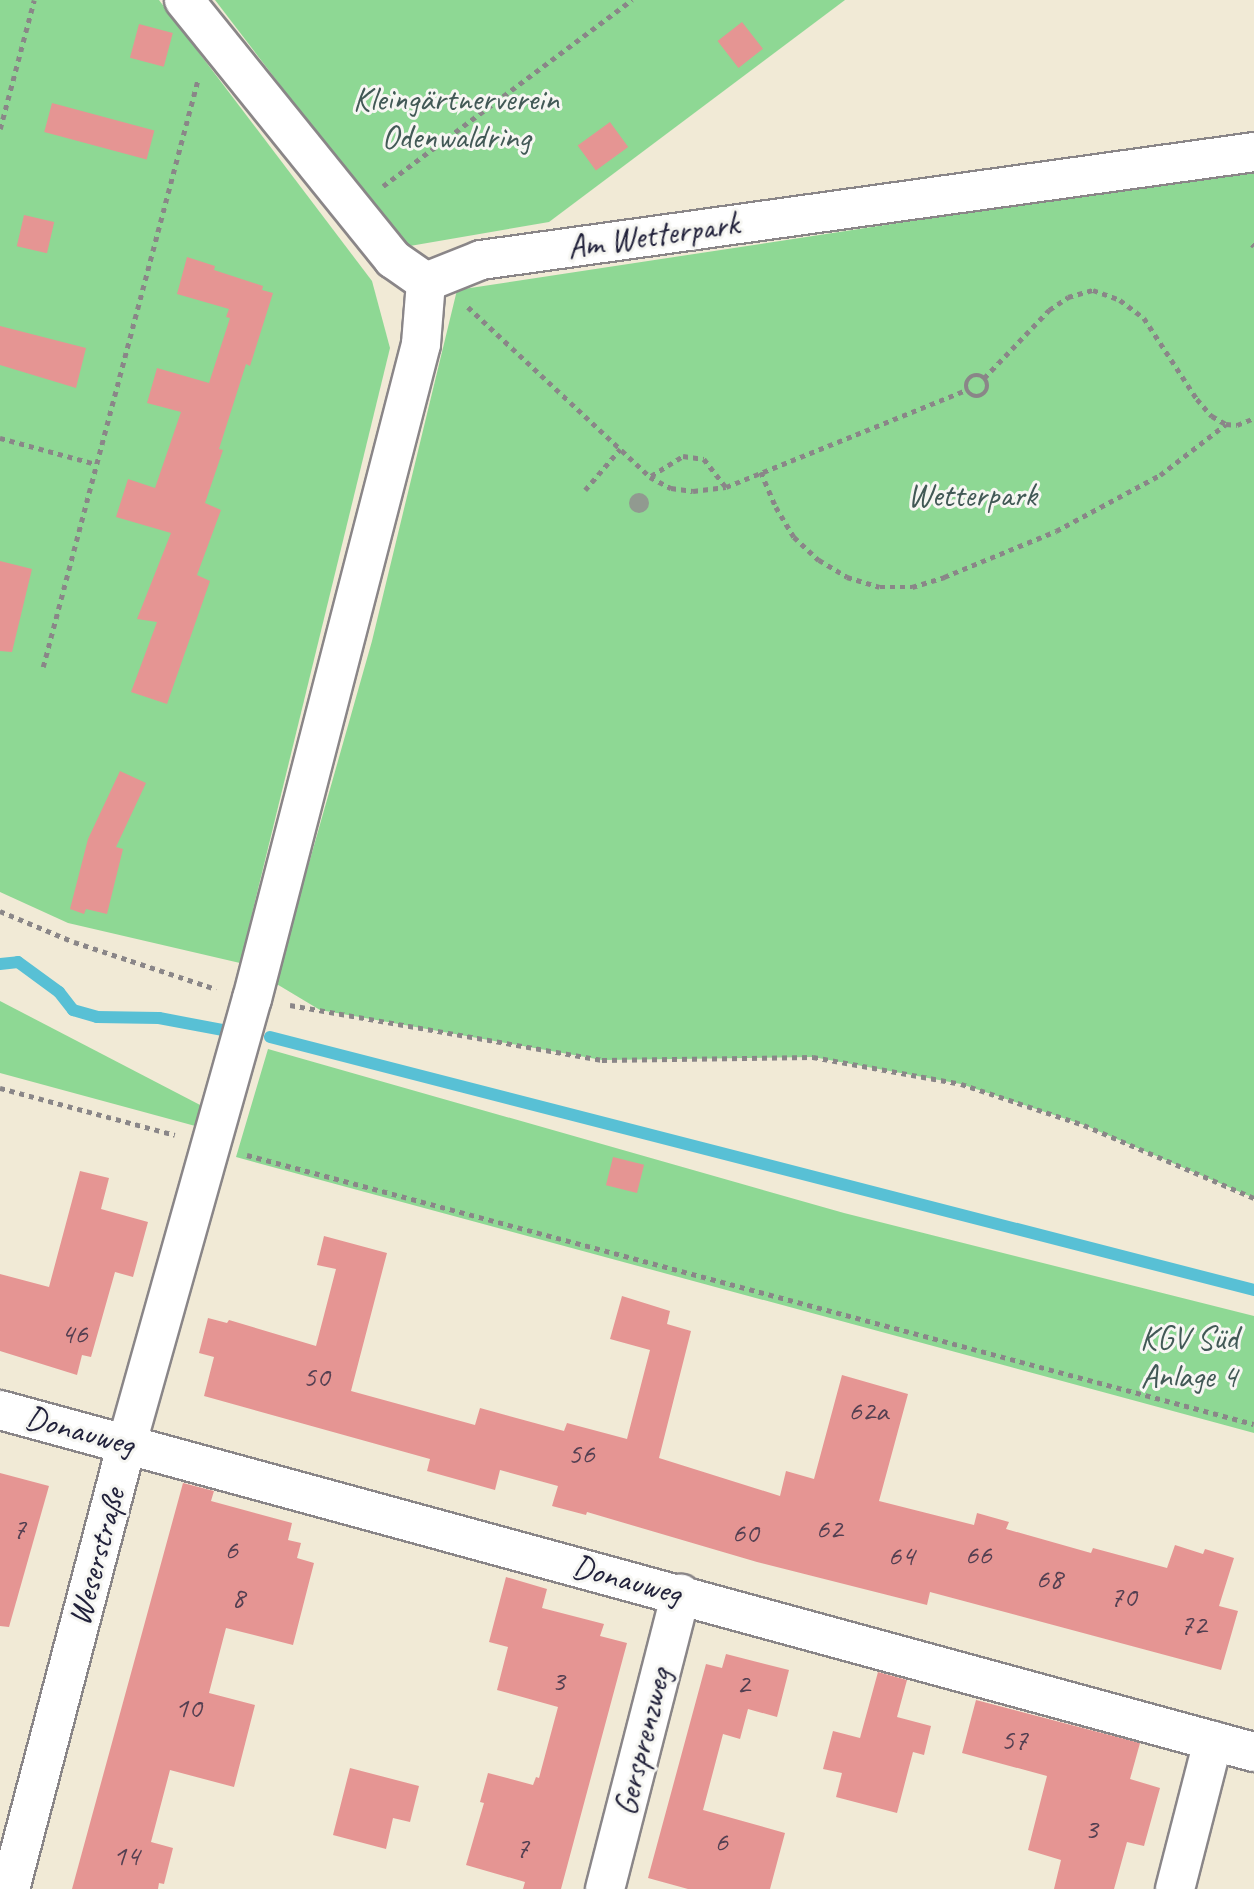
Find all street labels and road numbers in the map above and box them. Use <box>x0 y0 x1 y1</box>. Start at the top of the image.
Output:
street label: Am Wetterpark <box>565 204 741 268</box>
street label: Donauweg <box>21 1398 139 1464</box>
street label: Weserstraße <box>60 1484 134 1630</box>
street label: Donauweg <box>568 1547 686 1613</box>
street label: Gersprenzweg <box>606 1665 680 1819</box>

